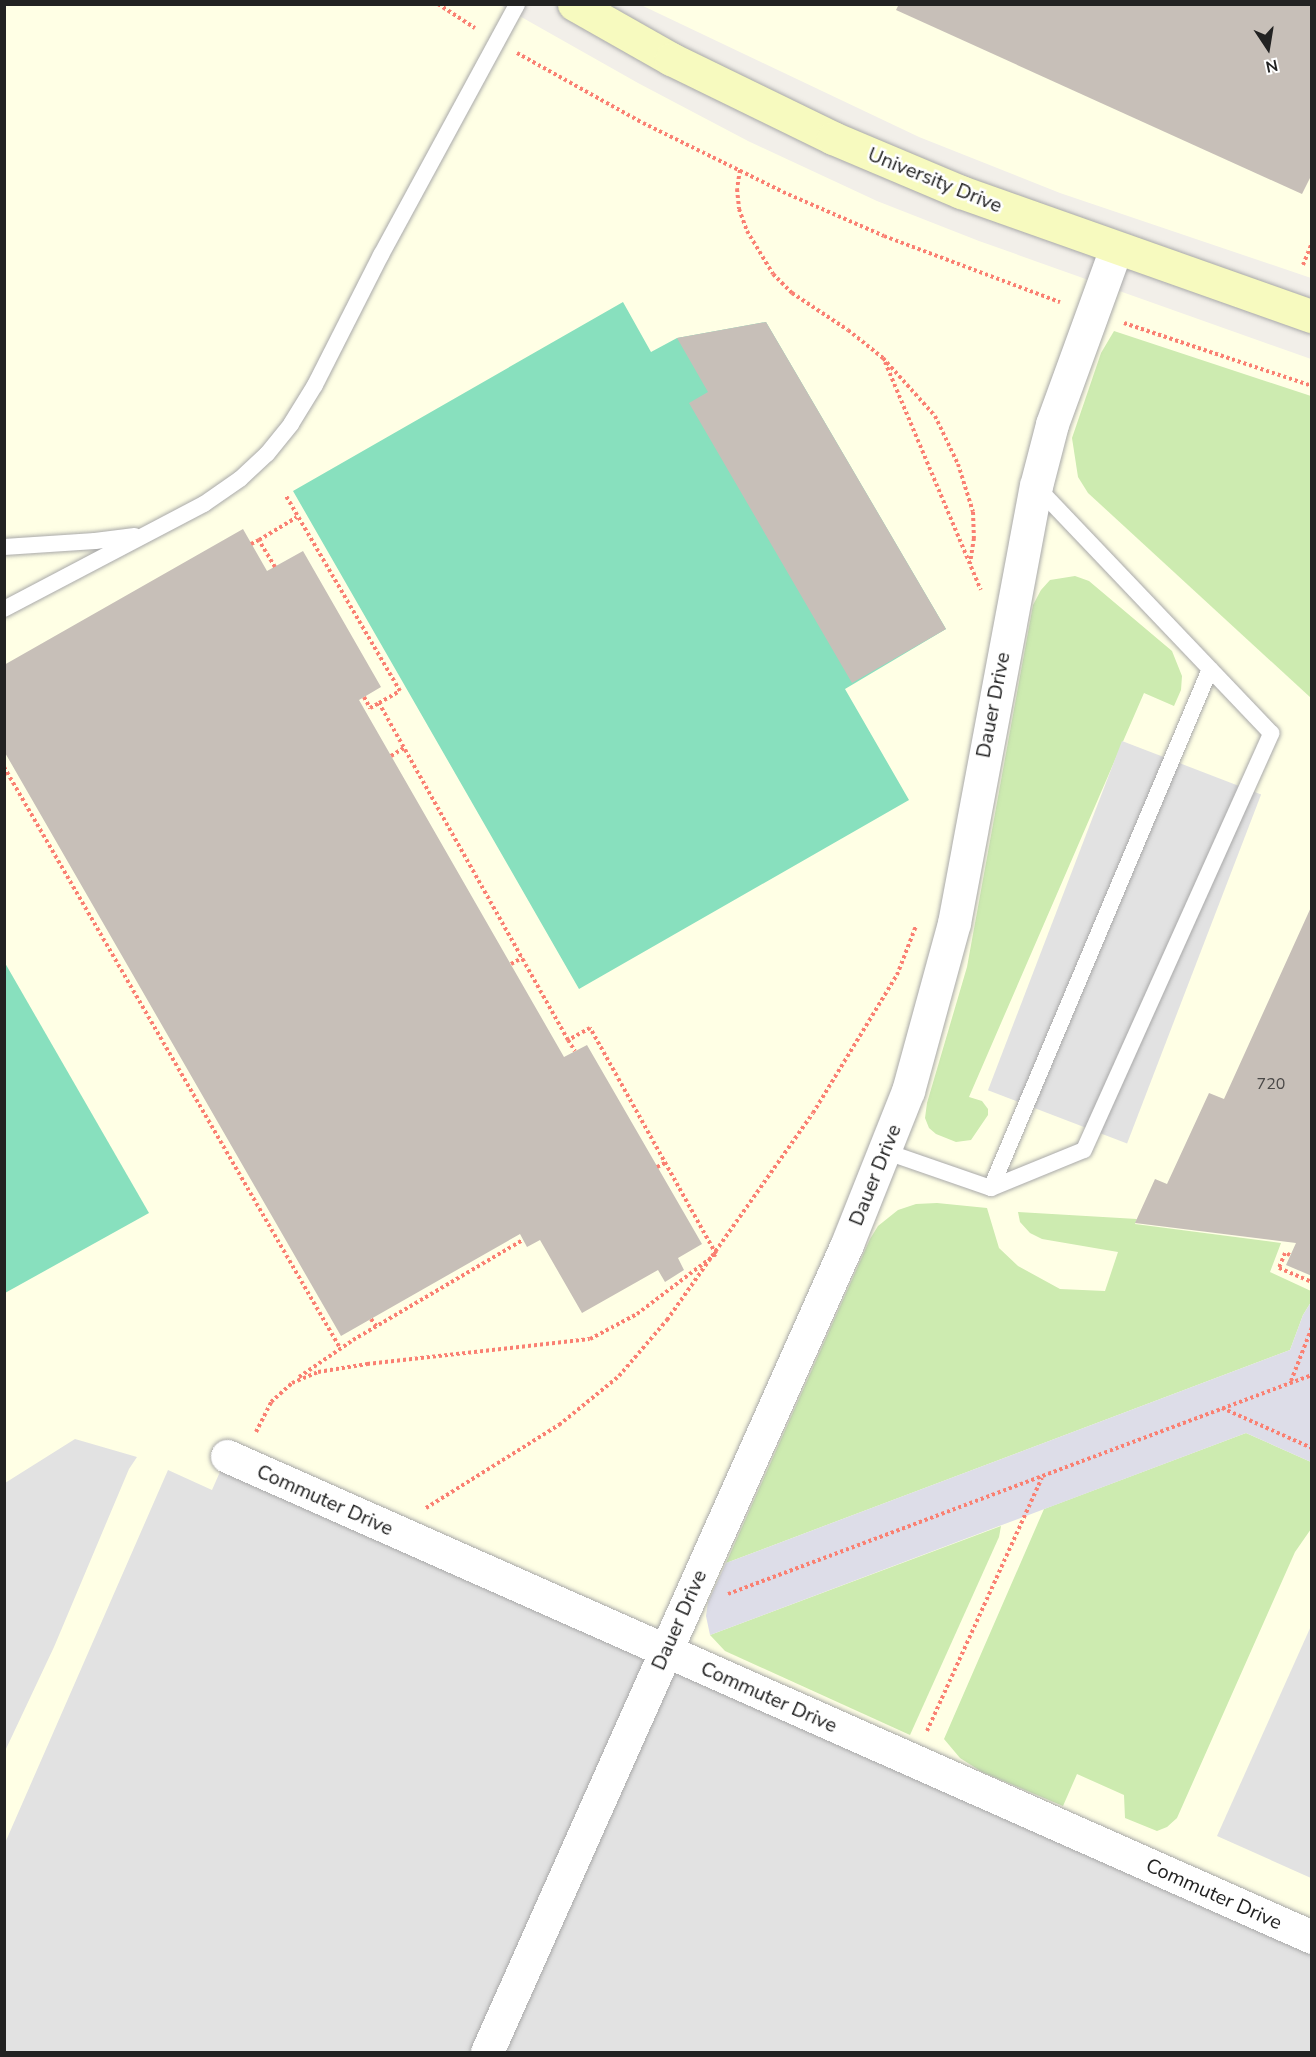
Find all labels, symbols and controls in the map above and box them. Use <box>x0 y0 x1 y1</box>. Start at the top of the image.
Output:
north arrow <box>1238 18 1298 78</box>
text: N <box>1264 54 1280 78</box>
street label: University Drive <box>864 142 1006 218</box>
street label: Dauer Drive <box>971 650 1015 760</box>
house number: 720 <box>1257 1074 1285 1094</box>
street label: Dauer Drive <box>844 1121 906 1229</box>
street label: Commuter Drive <box>253 1459 397 1541</box>
street label: Dauer Drive <box>646 1566 712 1674</box>
street label: Commuter Drive <box>697 1656 841 1738</box>
street label: Commuter Drive <box>1142 1853 1286 1935</box>

